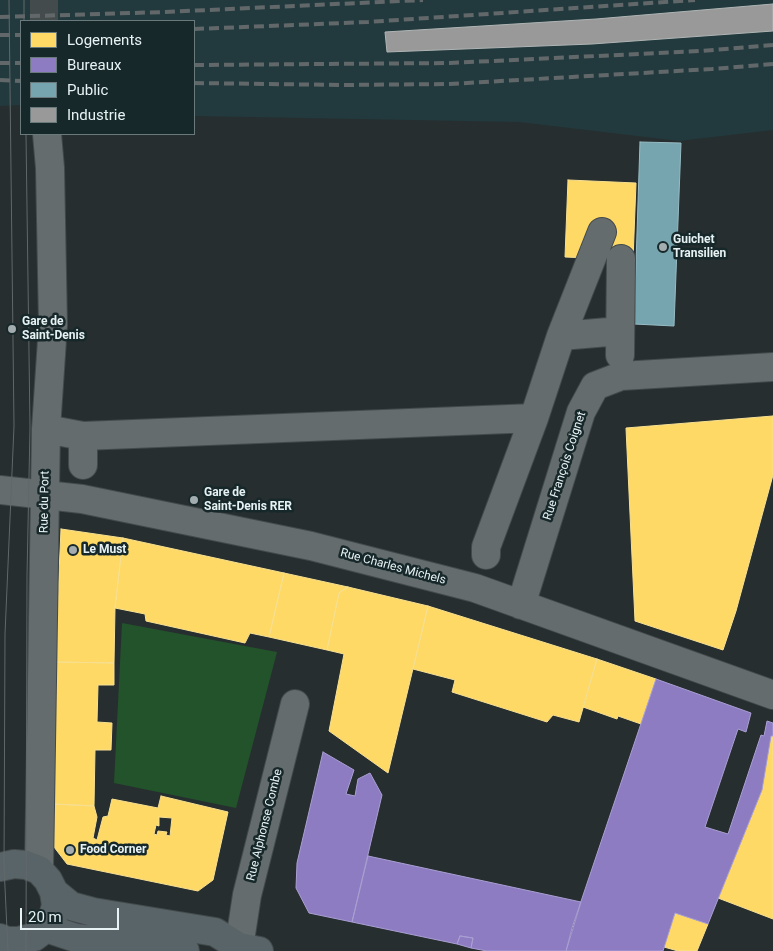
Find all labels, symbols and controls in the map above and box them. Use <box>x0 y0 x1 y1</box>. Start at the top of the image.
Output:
legend <box>20 20 195 135</box>
text: Logements <box>67 31 142 49</box>
text: Bureaux <box>67 56 121 74</box>
text: Public <box>67 81 108 99</box>
text: Industrie <box>67 106 125 124</box>
place label: Guichet Transilien <box>673 233 726 261</box>
marker: Guichet Transilien <box>657 241 669 253</box>
place label: Gare de Saint-Denis <box>22 315 85 343</box>
marker: Gare de Saint-Denis <box>6 323 18 335</box>
street label: Rue François Coignet <box>541 410 589 522</box>
street label: Rue du Port <box>37 471 53 533</box>
place label: Gare de Saint-Denis RER <box>204 486 292 514</box>
marker: Gare de Saint-Denis RER <box>188 494 200 506</box>
place label: Le Must <box>83 543 126 557</box>
marker: Le Must <box>67 544 79 556</box>
street label: Rue Charles Michels <box>339 546 447 588</box>
street label: Rue Alphonse Combe <box>244 768 286 882</box>
place label: Food Corner <box>80 843 146 857</box>
marker: Food Corner <box>64 844 76 856</box>
scale bar <box>22 898 121 930</box>
text: 20 m <box>28 908 62 926</box>

